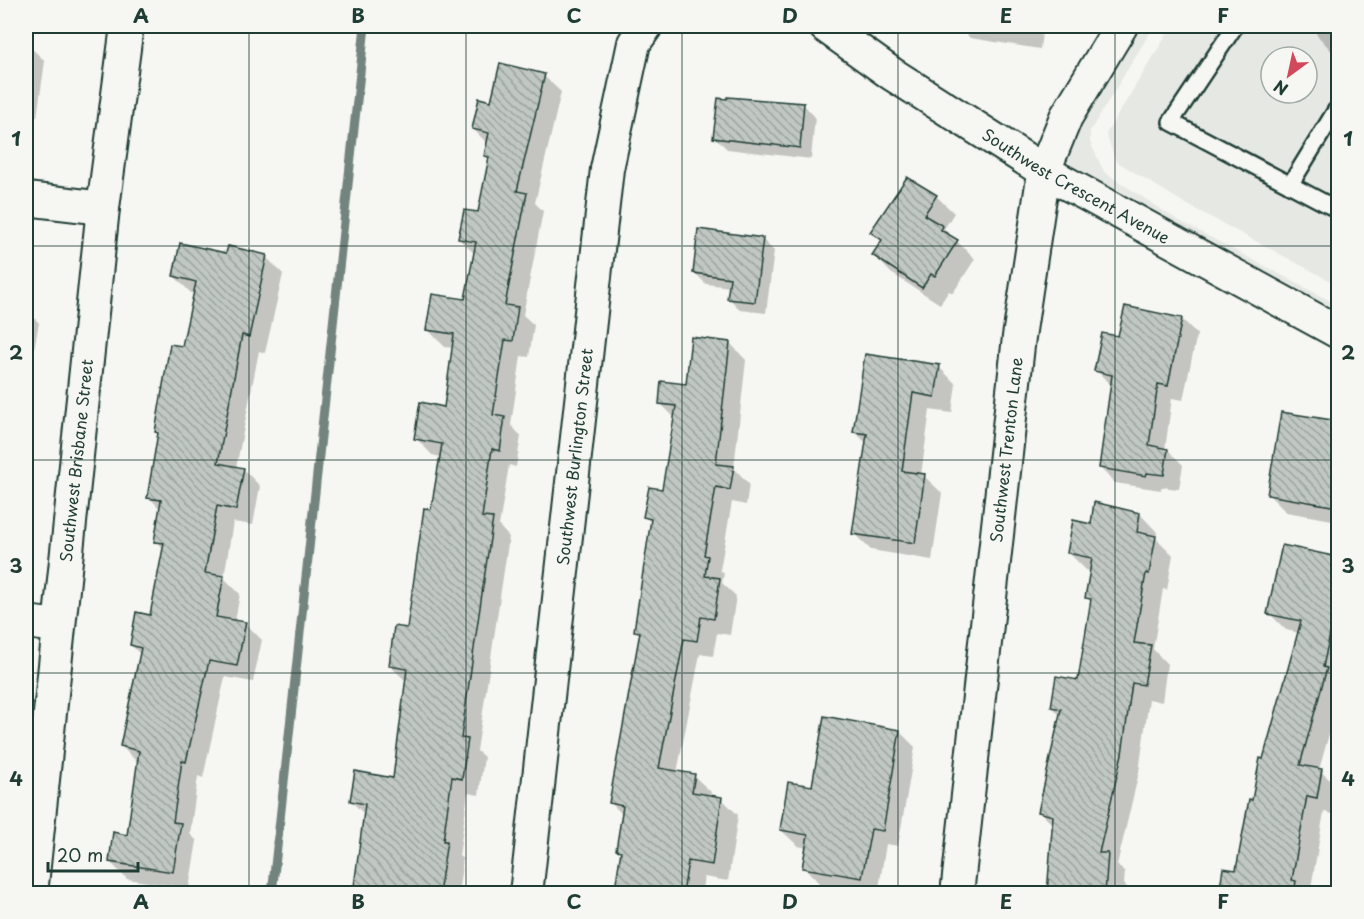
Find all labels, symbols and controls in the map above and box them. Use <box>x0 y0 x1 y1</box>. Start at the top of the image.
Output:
text: A <box>133 0 149 30</box>
text: B <box>351 0 365 30</box>
text: C <box>566 0 582 30</box>
text: D <box>782 0 798 30</box>
text: E <box>1000 0 1012 30</box>
text: F <box>1217 0 1229 30</box>
north arrow <box>1259 45 1319 105</box>
text: N <box>1268 75 1292 102</box>
street label: Southwest Crescent Avenue <box>978 122 1175 249</box>
text: 1 <box>11 123 21 153</box>
text: 1 <box>1343 123 1353 153</box>
text: 2 <box>9 337 23 367</box>
text: 2 <box>1341 337 1355 367</box>
street label: Southwest Burlington Street <box>550 346 598 566</box>
street label: Southwest Trenton Lane <box>983 356 1028 543</box>
street label: Southwest Brisbane Street <box>53 357 98 563</box>
text: 3 <box>9 550 23 580</box>
text: 3 <box>1341 550 1355 580</box>
text: 4 <box>9 763 23 793</box>
text: 4 <box>1341 763 1355 793</box>
scale bar <box>48 835 138 873</box>
text: 20 m <box>57 841 103 868</box>
text: A <box>133 886 149 916</box>
text: B <box>351 886 365 916</box>
text: C <box>566 886 582 916</box>
text: D <box>782 886 798 916</box>
text: E <box>1000 886 1012 916</box>
text: F <box>1217 886 1229 916</box>

